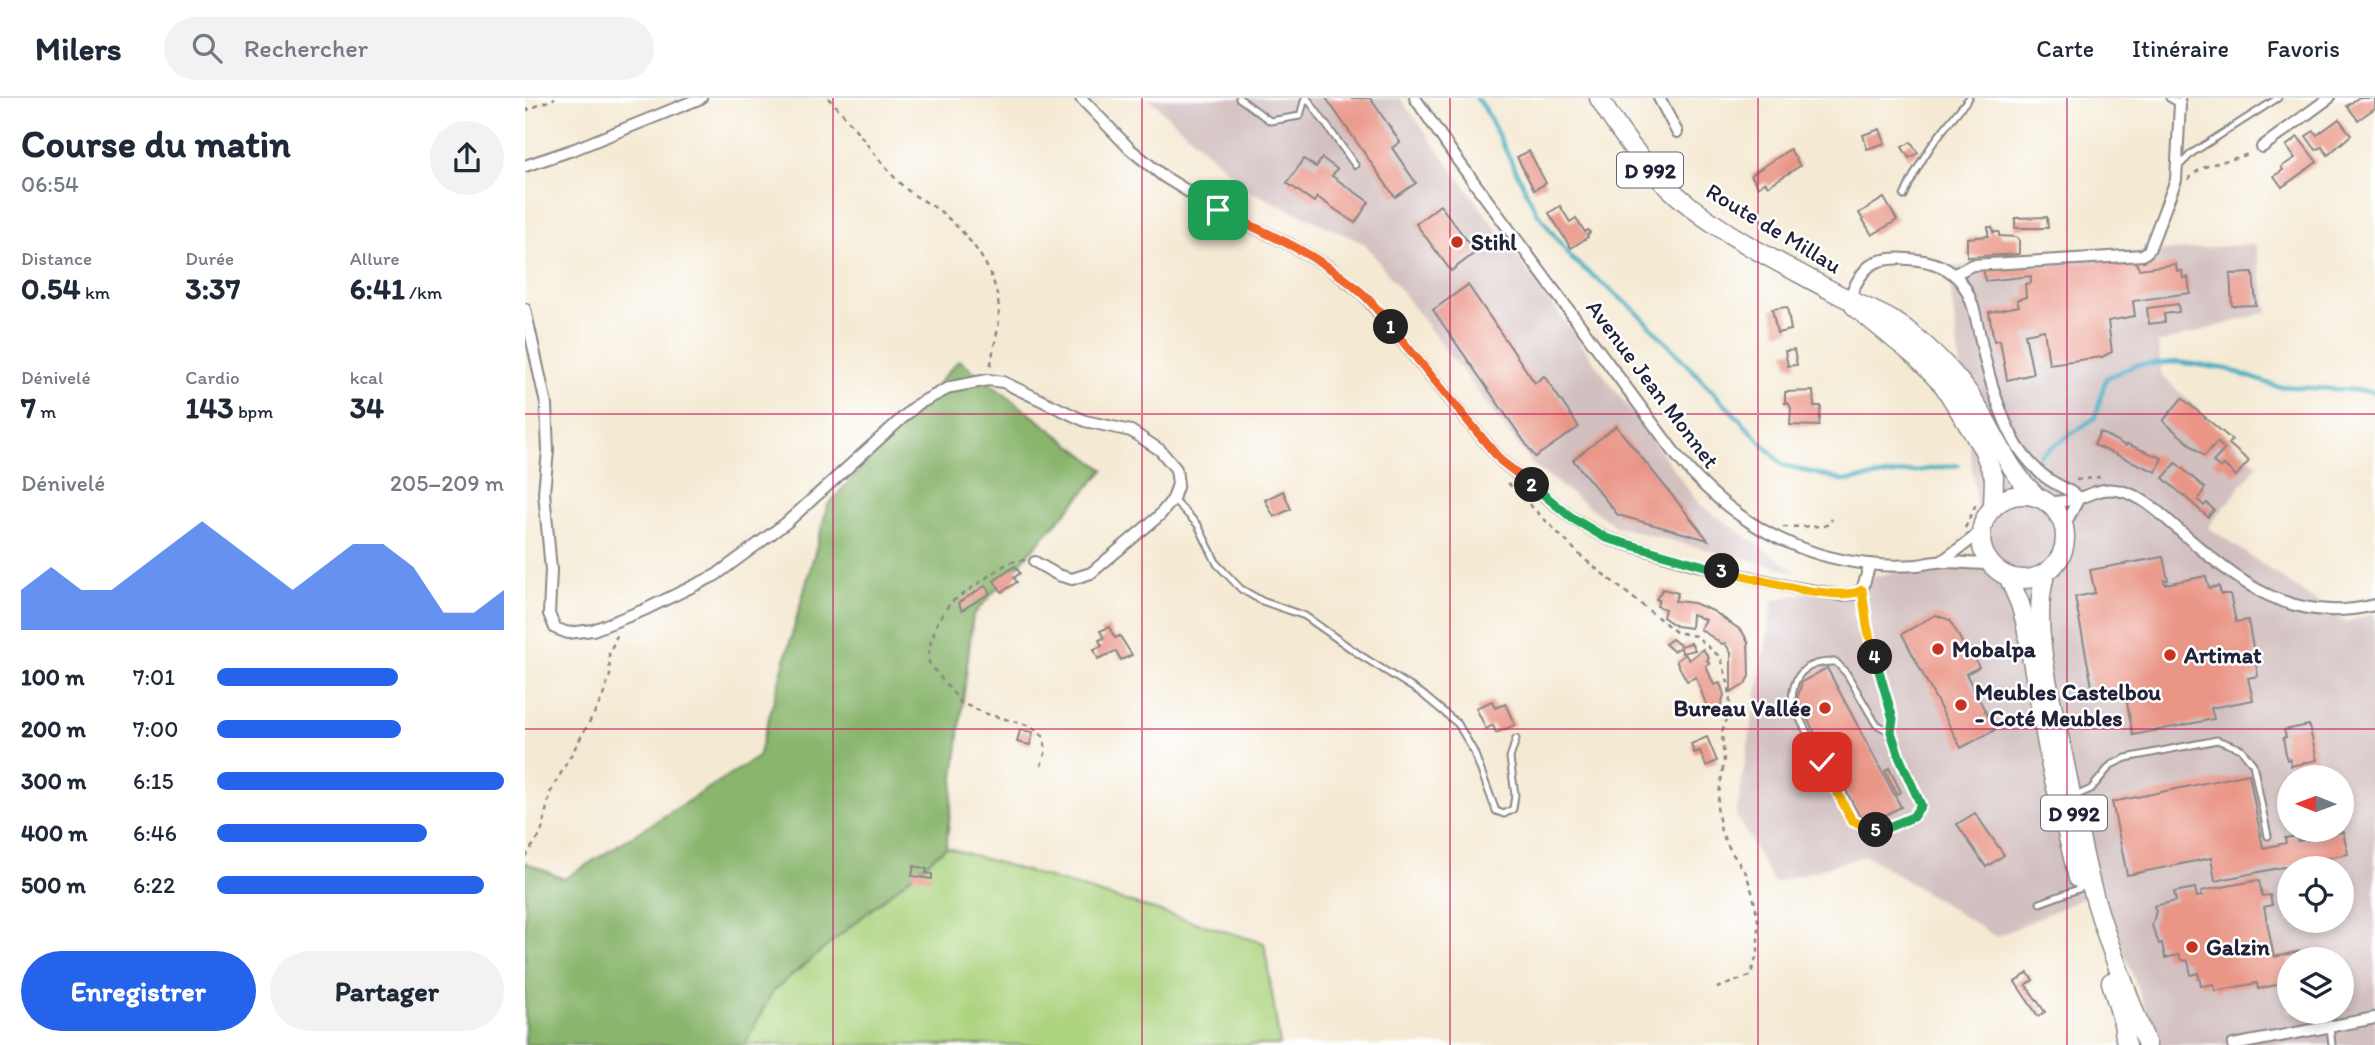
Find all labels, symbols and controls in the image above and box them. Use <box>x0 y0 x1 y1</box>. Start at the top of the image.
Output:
search box <box>164 17 654 80</box>
text: Milers <box>35 29 122 68</box>
icon: search <box>188 29 226 67</box>
text: Rechercher <box>244 32 368 64</box>
text: Carte <box>2036 34 2094 63</box>
text: Itinéraire <box>2132 34 2229 63</box>
text: Favoris <box>2267 34 2340 63</box>
text: Course du matin <box>21 121 291 167</box>
button: share <box>430 121 504 195</box>
road number: D 992 <box>1617 153 1683 188</box>
text: 06:54 <box>21 170 79 198</box>
street label: Route de Millau <box>1701 177 1847 280</box>
pin <box>1188 180 1248 240</box>
icon: arrive <box>1199 191 1237 229</box>
place label: Stihl <box>1471 228 1517 256</box>
marker: Stihl <box>1449 234 1465 250</box>
text: Distance <box>21 247 92 270</box>
text: Durée <box>185 247 234 270</box>
text: Allure <box>350 247 400 270</box>
text: 0.54 <box>21 270 81 307</box>
text: 3:37 <box>185 270 240 307</box>
text: 6:41 <box>350 270 405 307</box>
text: km <box>81 281 110 304</box>
text: /km <box>405 281 442 304</box>
street label: Avenue Jean Monnet <box>1580 294 1726 474</box>
pin: 1 <box>1373 310 1409 344</box>
text: 1 <box>1386 315 1395 338</box>
text: Dénivelé <box>21 366 91 389</box>
text: Cardio <box>185 366 240 389</box>
text: kcal <box>350 366 383 389</box>
text: 7 <box>21 389 36 426</box>
text: 143 <box>185 389 234 426</box>
text: 34 <box>350 389 384 426</box>
text: m <box>36 400 56 423</box>
text: bpm <box>234 400 273 423</box>
pin: 2 <box>1515 468 1549 502</box>
text: Dénivelé <box>21 469 105 497</box>
text: 205–209 m <box>390 469 504 497</box>
text: 2 <box>1527 473 1537 496</box>
pin: 3 <box>1705 554 1739 588</box>
text: 3 <box>1716 559 1727 582</box>
place label: Mobalpa <box>1952 635 2037 663</box>
pin: 4 <box>1857 640 1893 674</box>
marker: Mobalpa <box>1930 641 1946 657</box>
place label: Artimat <box>2183 641 2262 669</box>
text: 4 <box>1869 645 1880 668</box>
marker: Artimat <box>2162 647 2178 663</box>
text: 100 m <box>21 663 85 691</box>
text: 7:01 <box>133 663 175 691</box>
place label: Meubles Castelbou - Coté Meubles <box>1975 678 2161 732</box>
place label: Bureau Vallée <box>1674 694 1811 722</box>
marker: Meubles Castelbou - Coté Meubles <box>1953 697 1969 713</box>
marker: Bureau Vallée <box>1817 700 1833 716</box>
text: 200 m <box>21 715 86 743</box>
text: 7:00 <box>133 715 178 743</box>
pin <box>1792 732 1852 792</box>
icon: check <box>1803 743 1841 781</box>
north arrow <box>2277 765 2354 842</box>
map controls <box>2277 765 2354 1024</box>
text: 300 m <box>21 767 86 795</box>
text: 6:15 <box>133 767 174 795</box>
road number: D 992 <box>2041 796 2107 830</box>
pin: 5 <box>1859 812 1893 848</box>
text: 5 <box>1871 818 1880 841</box>
text: 400 m <box>21 819 88 847</box>
text: 6:46 <box>133 819 177 847</box>
button: locate <box>2277 856 2354 933</box>
text: 500 m <box>21 871 86 899</box>
text: 6:22 <box>133 871 175 899</box>
place label: Galzin <box>2206 933 2271 961</box>
marker: Galzin <box>2184 939 2200 955</box>
button: layers <box>2277 947 2354 1024</box>
button: Enregistrer <box>21 951 256 1031</box>
button: Partager <box>270 951 504 1031</box>

